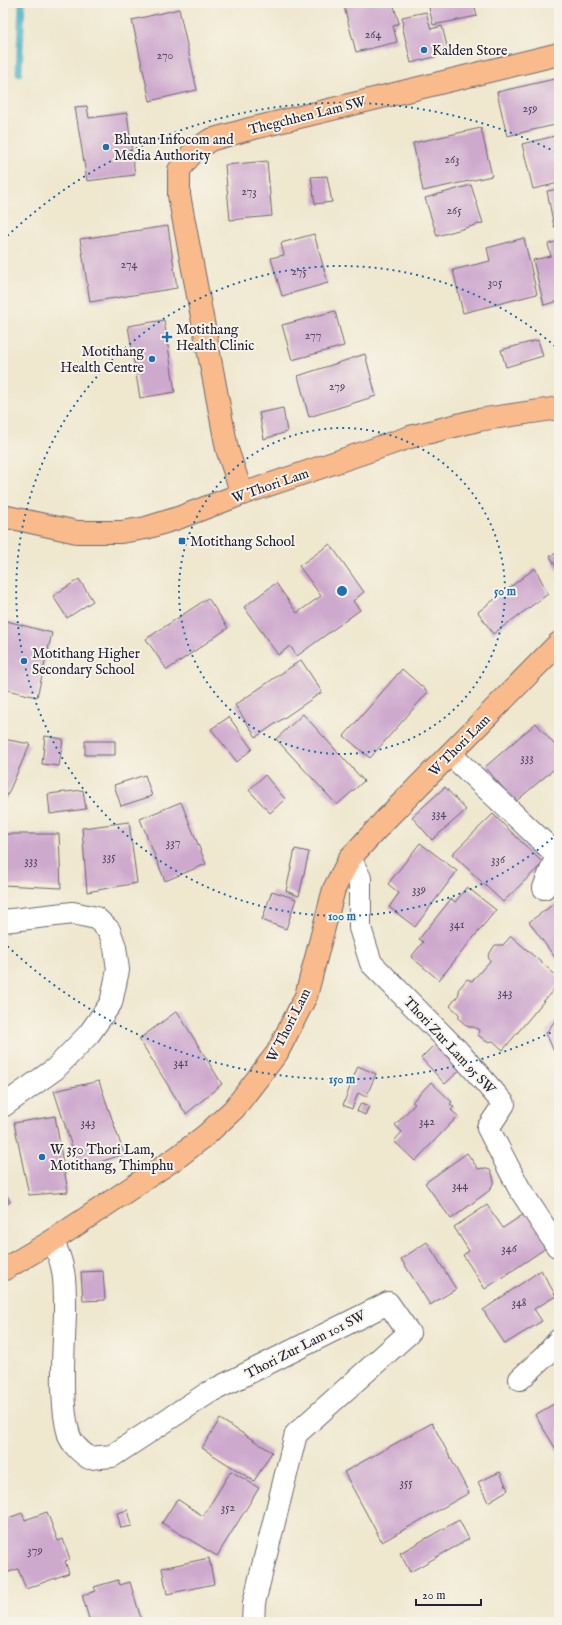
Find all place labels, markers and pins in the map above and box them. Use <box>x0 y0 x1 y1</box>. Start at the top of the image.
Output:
place label: Kalden Store <box>432 42 508 60</box>
marker: Kalden Store <box>419 45 429 55</box>
place label: Bhutan Infocom and Media Authority <box>114 131 234 165</box>
marker: Bhutan Infocom and Media Authority <box>101 142 111 152</box>
place label: Motithang Health Clinic <box>176 321 254 355</box>
marker: Motithang Health Clinic <box>161 331 173 343</box>
place label: Motithang Health Centre <box>60 343 145 377</box>
marker: Motithang Health Centre <box>147 354 157 364</box>
place label: Motithang School <box>190 533 295 551</box>
marker: Motithang School <box>177 536 187 546</box>
centre of rings <box>335 584 349 598</box>
place label: Motithang Higher Secondary School <box>32 645 140 679</box>
marker: Motithang Higher Secondary School <box>19 656 29 666</box>
place label: W 350 Thori Lam, Motithang, Thimphu <box>50 1141 174 1175</box>
marker: W 350 Thori Lam, Motithang, Thimphu <box>37 1152 47 1162</box>

